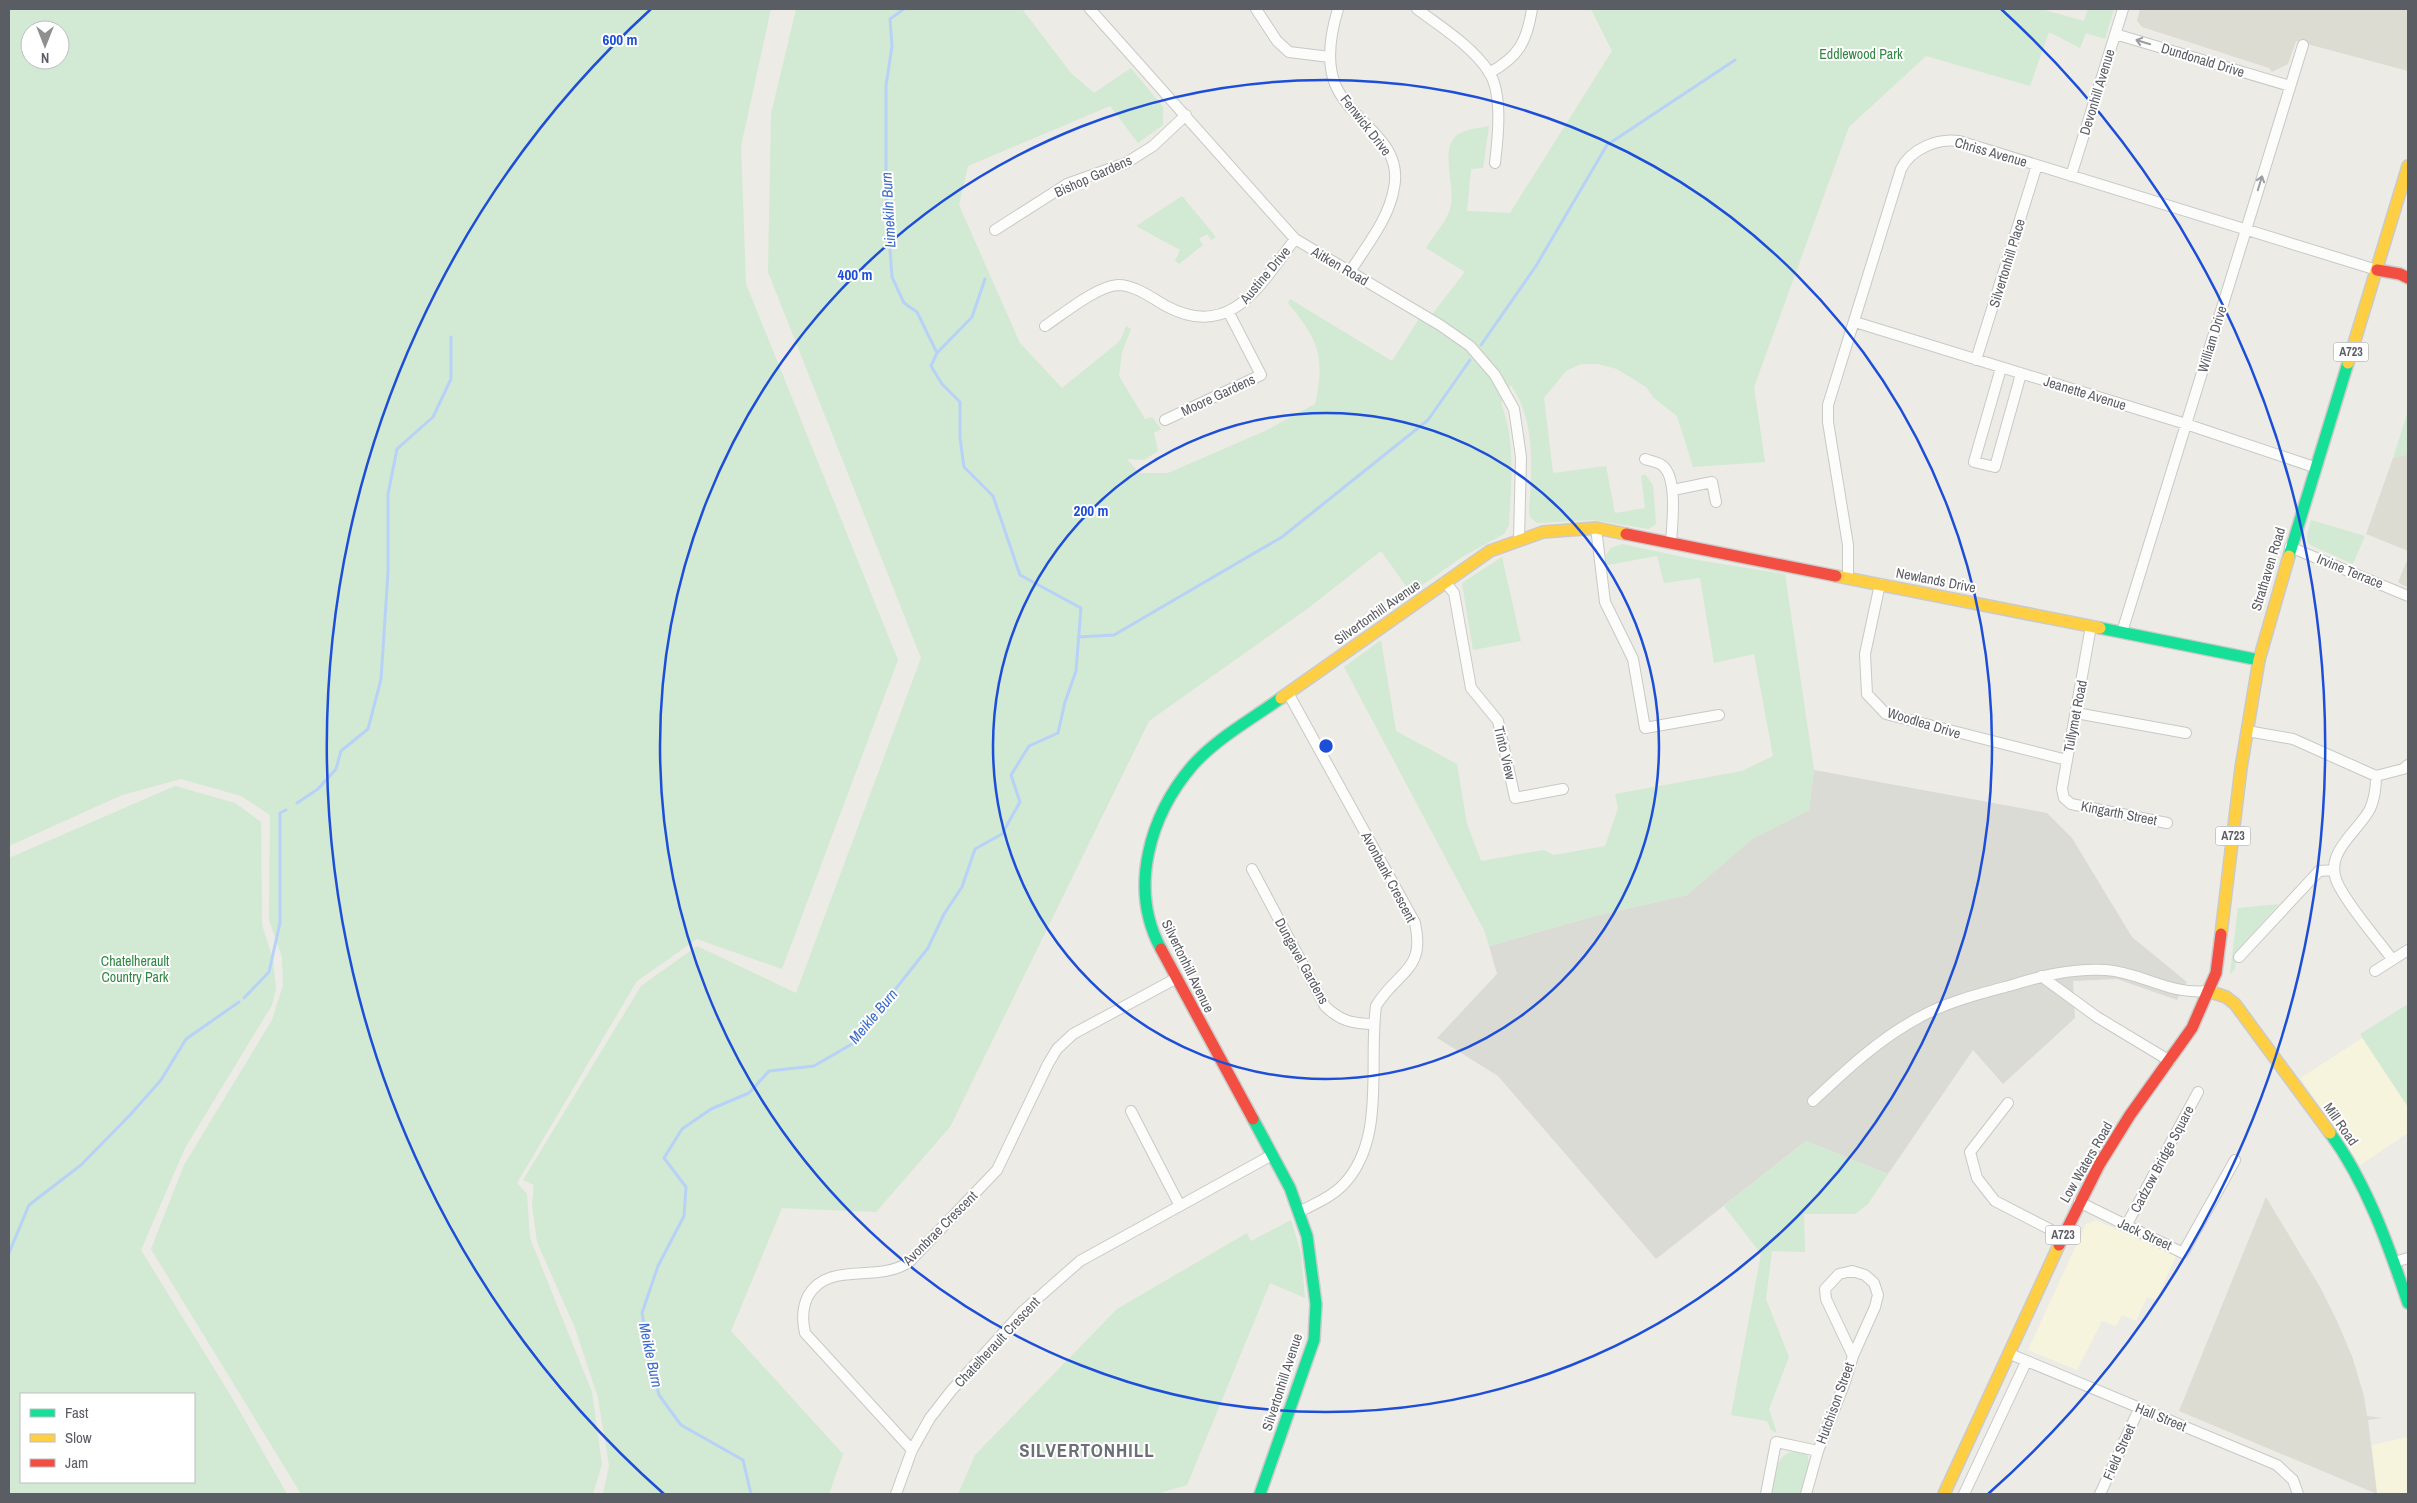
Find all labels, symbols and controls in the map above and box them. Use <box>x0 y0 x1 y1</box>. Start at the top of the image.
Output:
north arrow <box>20 20 70 70</box>
text: 600 m <box>603 29 637 50</box>
one-way arrow <box>2135 37 2151 46</box>
street label: Dundonald Drive <box>2159 39 2247 81</box>
park label: Eddlewood Park <box>1819 45 1903 63</box>
street label: Devonhill Avenue <box>2075 47 2119 137</box>
text: N <box>41 49 49 67</box>
street label: Fenwick Drive <box>1336 91 1396 159</box>
street label: Chriss Avenue <box>1953 133 2029 171</box>
street label: Bishop Gardens <box>1051 151 1135 201</box>
water label: Limekiln Burn <box>876 171 900 248</box>
one-way arrow <box>2256 176 2265 191</box>
street label: Silvertonhill Place <box>1985 216 2029 310</box>
street label: Aitken Road <box>1307 242 1372 290</box>
street label: Austine Drive <box>1235 243 1294 308</box>
text: 400 m <box>838 264 872 285</box>
street label: William Drive <box>2193 303 2231 375</box>
road number: A723 <box>2334 342 2368 362</box>
street label: Moore Gardens <box>1178 370 1258 420</box>
street label: Jeanette Avenue <box>2042 372 2128 414</box>
text: 200 m <box>1074 500 1108 521</box>
street label: Strathaven Road <box>2247 525 2289 613</box>
street label: Irvine Terrace <box>2314 550 2386 592</box>
street label: Newlands Drive <box>1895 563 1977 597</box>
street label: Silvertonhill Avenue <box>1330 576 1424 648</box>
street label: Tullymet Road <box>2059 678 2091 754</box>
street label: Woodlea Drive <box>1885 703 1963 743</box>
street label: Tinto View <box>1490 724 1520 782</box>
centre of rings <box>1317 737 1335 755</box>
street label: Kingarth Street <box>2079 797 2159 829</box>
road number: A723 <box>2216 826 2250 846</box>
street label: Avonbank Crescent <box>1357 828 1420 925</box>
street label: Dungavel Gardens <box>1271 915 1333 1007</box>
street label: Silvertonhill Avenue <box>1158 917 1218 1015</box>
park label: Chatelherault Country Park <box>101 952 169 986</box>
water label: Meikle Burn <box>844 984 902 1048</box>
street label: Mill Road <box>2320 1099 2362 1149</box>
street label: Cadzow Bridge Square <box>2126 1102 2198 1216</box>
street label: Low Waters Road <box>2055 1118 2117 1206</box>
street label: Avonbrae Crescent <box>898 1187 981 1270</box>
street label: Jack Street <box>2115 1214 2175 1254</box>
road number: A723 <box>2046 1226 2080 1244</box>
street label: Chatelherault Crescent <box>950 1293 1044 1391</box>
water label: Meikle Burn <box>634 1321 668 1389</box>
street label: Silvertonhill Avenue <box>1258 1331 1306 1433</box>
street label: Hutchison Street <box>1812 1360 1858 1446</box>
legend <box>20 1393 195 1483</box>
street label: Hall Street <box>2133 1399 2189 1435</box>
text: Fast <box>65 1402 89 1423</box>
street label: Field Street <box>2099 1421 2139 1483</box>
text: Slow <box>65 1427 92 1448</box>
district label: SILVERTONHILL <box>1019 1437 1155 1463</box>
text: Jam <box>65 1452 88 1473</box>

